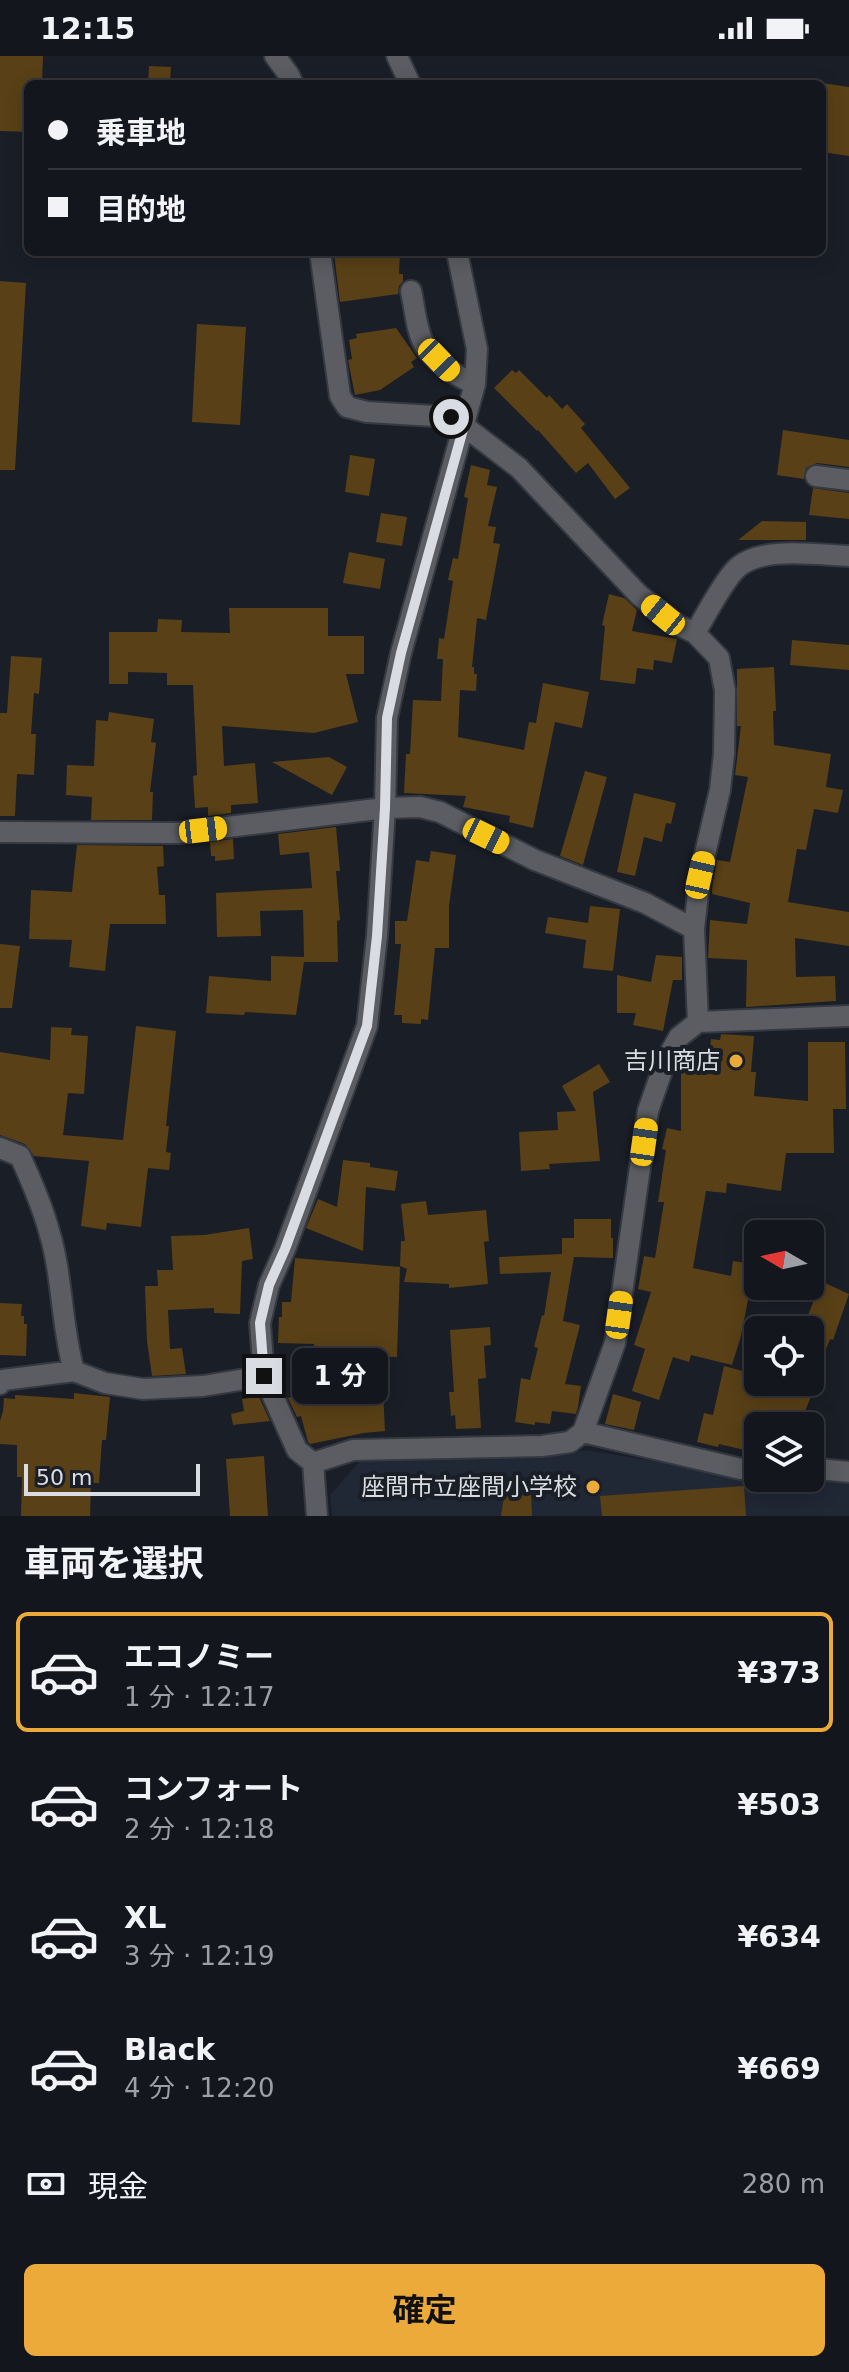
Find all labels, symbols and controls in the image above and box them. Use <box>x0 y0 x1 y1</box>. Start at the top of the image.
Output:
text: 12:15 <box>40 11 136 46</box>
text: 乗車地 <box>96 115 186 150</box>
text: 目的地 <box>96 192 186 227</box>
car <box>414 334 464 386</box>
route start <box>433 399 469 435</box>
car <box>637 591 689 639</box>
car <box>178 815 228 845</box>
car <box>459 815 513 857</box>
car <box>683 849 717 901</box>
place label: 吉川商店 <box>624 1047 720 1075</box>
marker: 吉川商店 <box>727 1052 745 1070</box>
car <box>629 1117 659 1167</box>
north arrow <box>744 1220 824 1300</box>
map controls <box>744 1220 824 1492</box>
car <box>604 1290 634 1340</box>
button: locate <box>744 1316 824 1396</box>
callout: 1 分 <box>292 1348 388 1404</box>
route end <box>246 1358 282 1394</box>
text: 1 分 <box>313 1361 367 1391</box>
button: layers <box>744 1412 824 1492</box>
scale bar <box>24 1460 200 1496</box>
text: 50 m <box>36 1465 92 1490</box>
place label: 座間市立座間小学校 <box>361 1473 577 1501</box>
marker: 座間市立座間小学校 <box>584 1478 602 1496</box>
text: 車両を選択 <box>24 1543 204 1584</box>
icon: car <box>28 1636 100 1708</box>
text: エコノミー <box>124 1639 274 1674</box>
text: ¥373 <box>738 1655 821 1690</box>
text: 1 分 · 12:17 <box>124 1682 275 1712</box>
icon: car <box>28 1768 100 1840</box>
text: コンフォート <box>124 1771 303 1806</box>
text: ¥503 <box>738 1787 821 1822</box>
text: 2 分 · 12:18 <box>124 1814 275 1844</box>
icon: car <box>28 1900 100 1972</box>
text: XL <box>124 1900 166 1935</box>
text: ¥634 <box>738 1919 821 1954</box>
text: 3 分 · 12:19 <box>124 1941 275 1971</box>
icon: car <box>28 2032 100 2104</box>
text: Black <box>124 2032 215 2067</box>
text: ¥669 <box>738 2051 821 2086</box>
text: 4 分 · 12:20 <box>124 2073 275 2103</box>
icon: cash <box>24 2162 68 2206</box>
text: 現金 <box>88 2169 148 2204</box>
text: 280 m <box>742 2169 825 2199</box>
button: 確定 <box>24 2264 825 2356</box>

